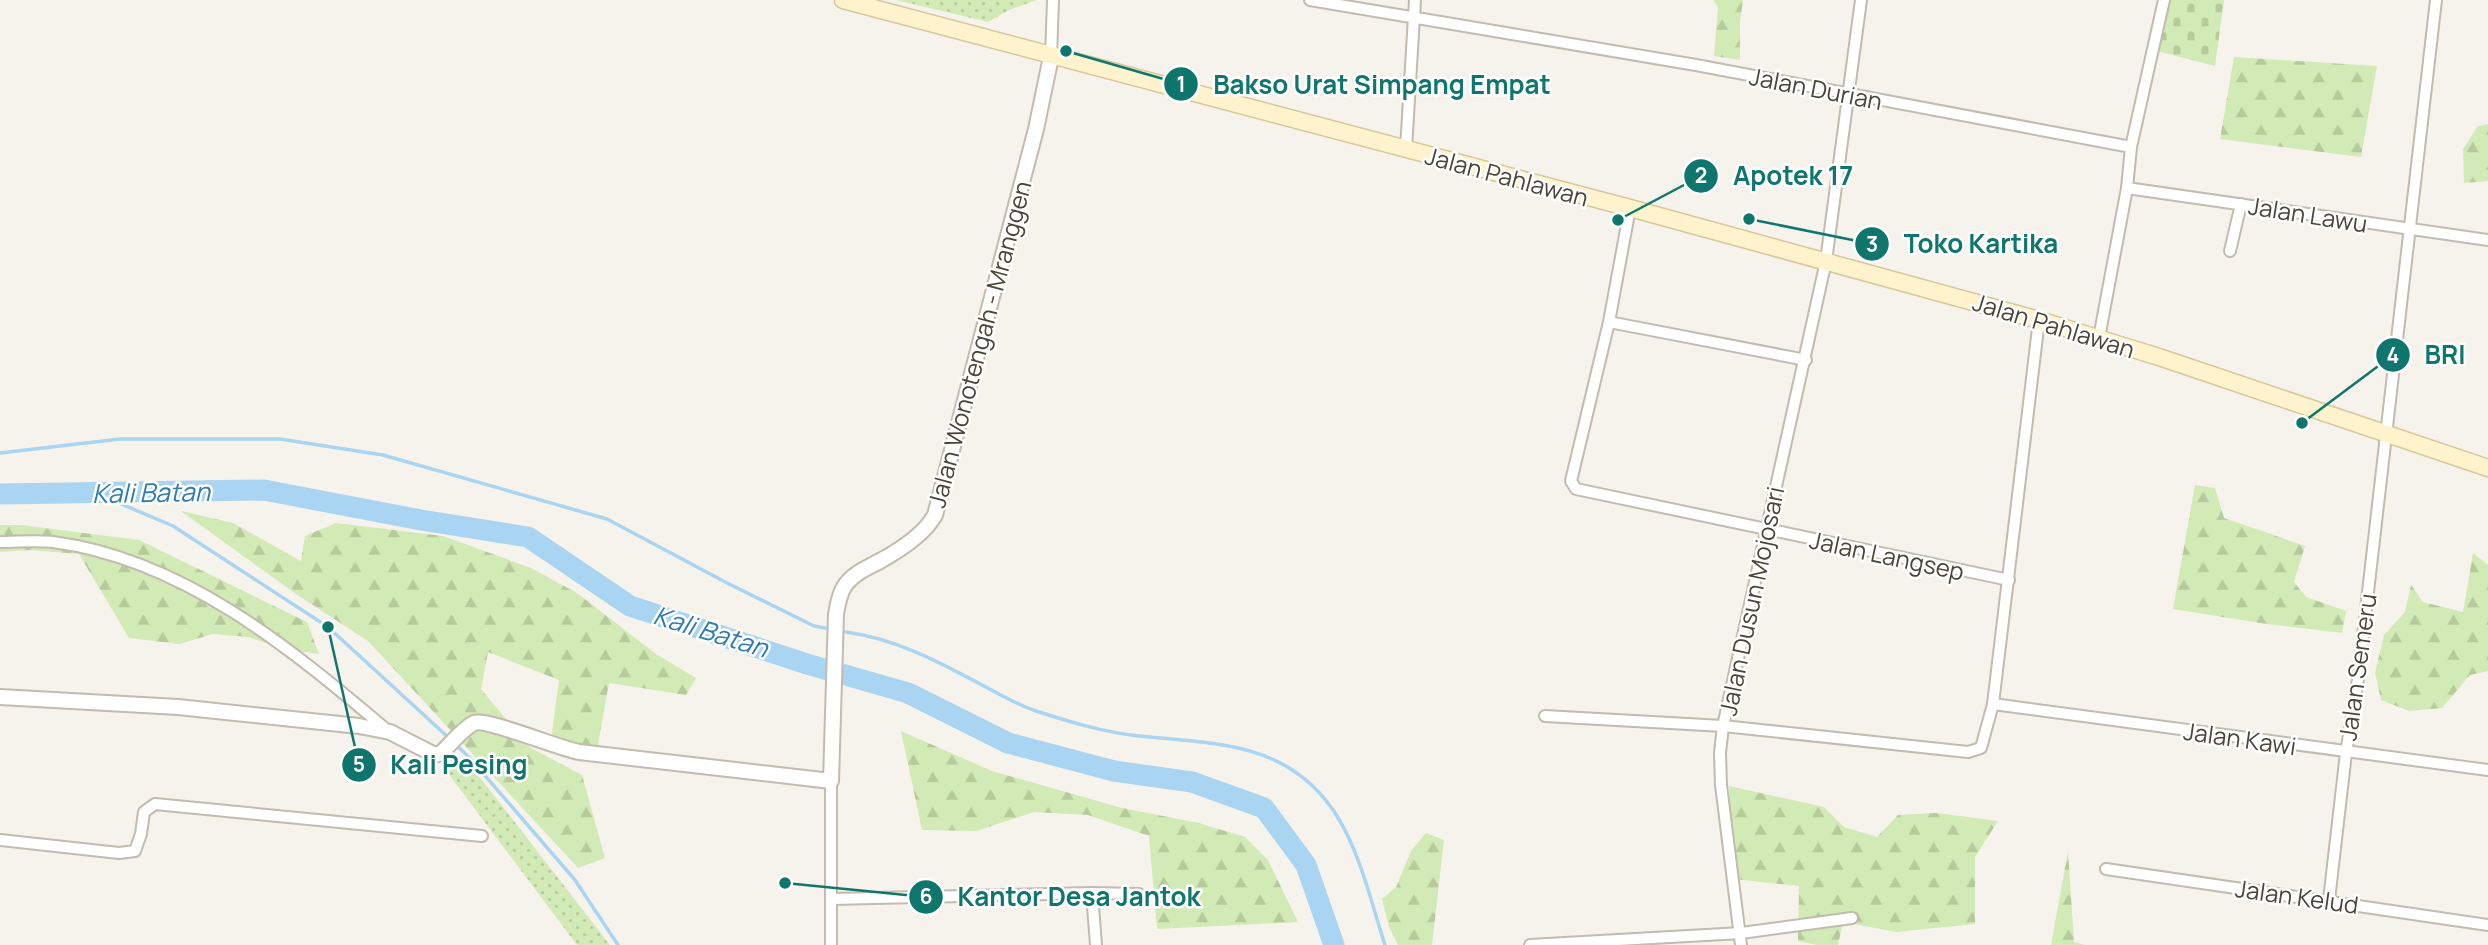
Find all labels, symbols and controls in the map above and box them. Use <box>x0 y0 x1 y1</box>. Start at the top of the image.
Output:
street label: Jalan Durian <box>1747 59 1885 117</box>
callout: Bakso Urat Simpang Empat <box>1164 61 1565 108</box>
text: Bakso Urat Simpang Empat <box>1213 66 1551 102</box>
text: 1 <box>1176 70 1186 98</box>
street label: Jalan Pahlawan <box>1422 138 1592 214</box>
callout: Apotek 17 <box>1684 152 1867 199</box>
text: Apotek 17 <box>1733 157 1853 193</box>
text: 2 <box>1695 161 1707 189</box>
street label: Jalan Wonotengah - Mranggen <box>919 177 1039 511</box>
street label: Jalan Lawu <box>2246 188 2370 240</box>
callout: Toko Kartika <box>1854 221 2072 268</box>
text: Toko Kartika <box>1904 225 2058 261</box>
text: 3 <box>1866 230 1878 258</box>
street label: Jalan Pahlawan <box>1969 285 2139 365</box>
callout: BRI <box>2375 332 2479 379</box>
text: BRI <box>2425 336 2465 372</box>
text: 4 <box>2387 341 2399 369</box>
water label: Kali Batan <box>92 473 212 511</box>
street label: Jalan Dusun Mojosari <box>1711 483 1791 719</box>
street label: Jalan Langsep <box>1807 523 1967 587</box>
street label: Jalan Semeru <box>2330 591 2384 743</box>
water label: Kali Batan <box>649 597 774 666</box>
street label: Jalan Kawi <box>2181 714 2299 762</box>
callout: Kali Pesing <box>341 741 542 788</box>
text: Kali Pesing <box>390 746 528 782</box>
text: 5 <box>353 750 365 778</box>
street label: Jalan Kelud <box>2233 871 2361 921</box>
callout: Kantor Desa Jantok <box>909 873 1215 920</box>
text: Kantor Desa Jantok <box>957 878 1202 914</box>
text: 6 <box>919 882 933 910</box>

